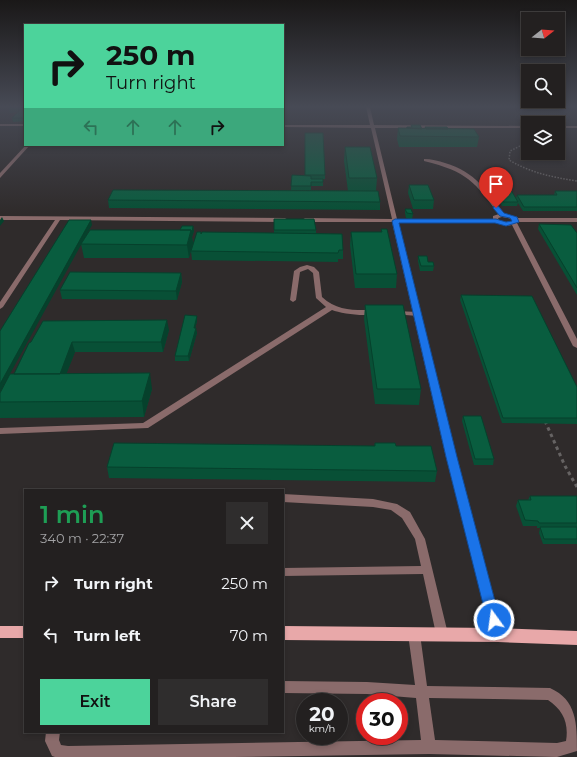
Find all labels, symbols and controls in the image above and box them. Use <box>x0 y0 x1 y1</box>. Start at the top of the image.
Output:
north arrow <box>521 12 565 56</box>
map controls <box>521 12 565 160</box>
text: 250 m <box>106 38 196 72</box>
icon: right <box>40 40 92 92</box>
button: search <box>521 64 565 108</box>
text: Turn right <box>106 72 196 94</box>
icon: left <box>80 116 102 138</box>
icon: ahead <box>122 116 144 138</box>
icon: ahead <box>164 116 186 138</box>
icon: right <box>206 116 228 138</box>
button: layers <box>521 116 565 160</box>
pin <box>479 167 513 208</box>
icon: arrive <box>485 173 507 195</box>
text: 1 min <box>40 500 104 529</box>
button: close <box>226 502 268 544</box>
text: 340 m · 22:37 <box>40 530 124 546</box>
icon: right <box>40 572 62 594</box>
text: Turn right <box>74 574 153 593</box>
text: 250 m <box>221 574 268 593</box>
position arrow <box>473 599 515 641</box>
icon: left <box>40 624 62 646</box>
text: Turn left <box>74 626 141 645</box>
text: 70 m <box>230 626 268 645</box>
button: Exit <box>40 679 150 725</box>
button: Share <box>158 679 268 725</box>
speed limit sign: 30 <box>356 693 408 745</box>
text: 20 <box>309 702 335 726</box>
text: km/h <box>309 722 335 735</box>

